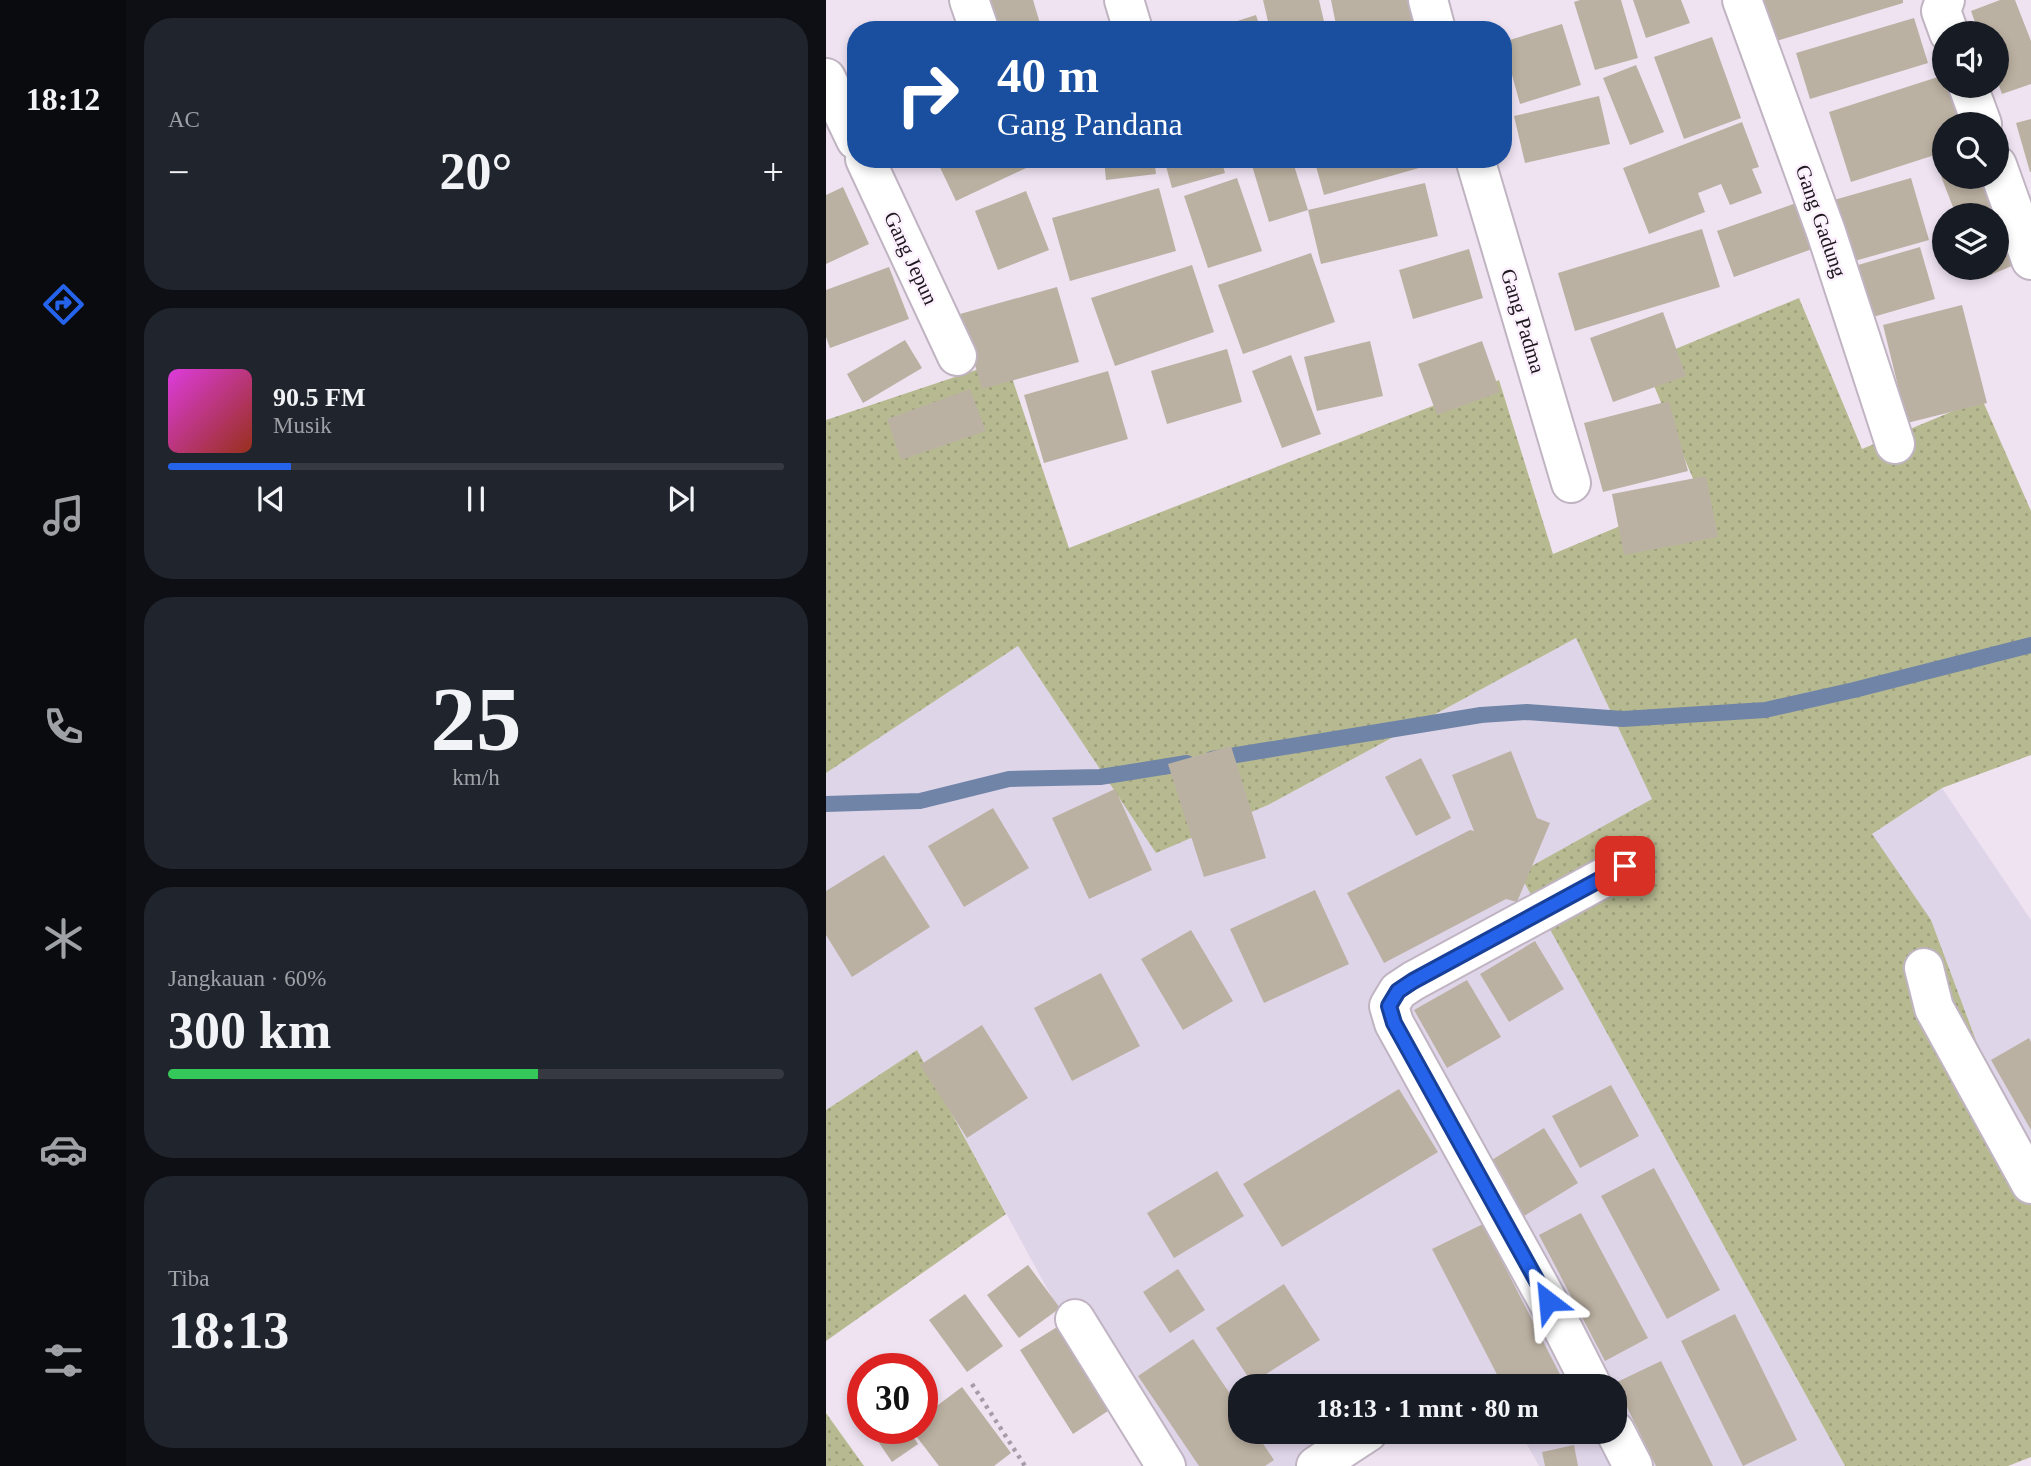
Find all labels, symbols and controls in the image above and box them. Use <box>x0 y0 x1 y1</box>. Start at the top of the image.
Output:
map controls <box>1932 21 2009 280</box>
button: sound <box>1932 21 2009 98</box>
text: 40 m <box>997 48 1099 103</box>
icon: right <box>882 49 973 140</box>
text: 18:12 <box>26 81 100 117</box>
text: Gang Pandana <box>997 106 1183 142</box>
text: AC <box>168 107 200 132</box>
button: search <box>1932 112 2009 189</box>
text: 20° <box>440 143 512 200</box>
text: − <box>168 151 189 193</box>
text: + <box>763 151 784 193</box>
street label: Gang Gadung <box>1791 162 1852 281</box>
button: layers <box>1932 203 2009 280</box>
street label: Gang Jepun <box>879 208 943 309</box>
street label: Gang Padma <box>1496 266 1550 377</box>
icon: directions <box>39 280 88 329</box>
text: 90.5 FM <box>273 383 365 412</box>
text: Musik <box>273 413 332 438</box>
icon: previous <box>252 480 290 518</box>
icon: pause <box>457 480 495 518</box>
icon: next <box>662 480 700 518</box>
icon: music <box>39 491 88 540</box>
text: 25 <box>431 669 522 770</box>
icon: phone <box>39 702 88 751</box>
text: km/h <box>452 765 500 790</box>
pin <box>1595 836 1655 896</box>
icon: arrive <box>1606 847 1644 885</box>
icon: climate <box>39 914 88 963</box>
text: Jangkauan · 60% <box>168 966 326 991</box>
text: 300 km <box>168 1002 331 1059</box>
icon: car <box>39 1125 88 1174</box>
position arrow <box>1511 1264 1585 1338</box>
text: Tiba <box>168 1266 209 1291</box>
text: 18:13 <box>168 1302 289 1359</box>
icon: filters <box>39 1336 88 1385</box>
speed limit sign: 30 <box>847 1353 938 1444</box>
text: 18:13 · 1 mnt · 80 m <box>1316 1394 1539 1423</box>

